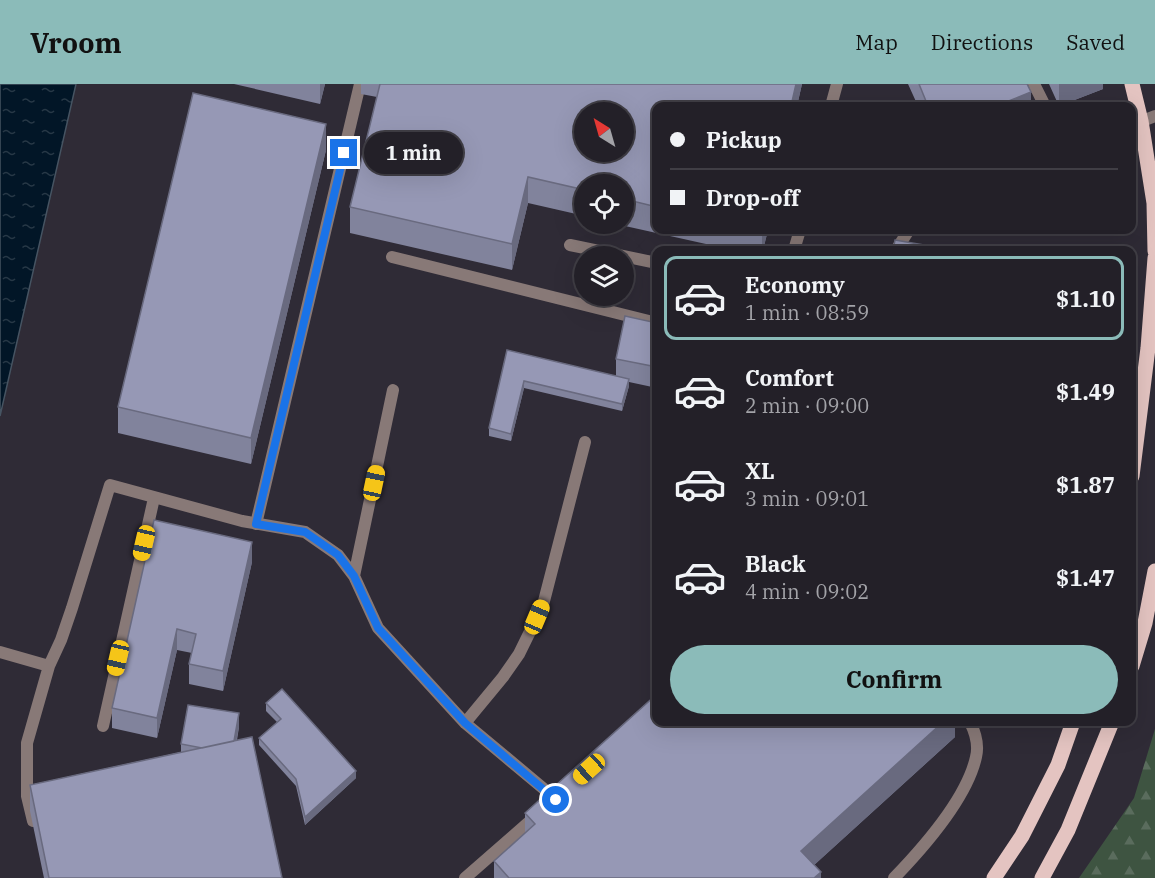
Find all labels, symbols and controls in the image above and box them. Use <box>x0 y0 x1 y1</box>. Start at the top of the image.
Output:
text: Vroom <box>30 24 122 61</box>
text: Map <box>855 28 898 56</box>
text: Directions <box>931 28 1033 56</box>
text: Saved <box>1066 28 1125 56</box>
north arrow <box>574 102 634 162</box>
map controls <box>574 102 634 306</box>
text: Pickup <box>706 125 782 154</box>
callout: 1 min <box>365 132 464 174</box>
route end <box>330 139 357 166</box>
text: 1 min <box>386 139 442 166</box>
button: locate <box>574 174 634 234</box>
text: Drop-off <box>706 183 800 212</box>
button: layers <box>574 246 634 306</box>
text: Economy <box>745 270 845 299</box>
icon: car <box>673 271 727 325</box>
text: $1.10 <box>1056 284 1115 313</box>
text: 1 min · 08:59 <box>745 299 869 326</box>
text: Comfort <box>745 363 834 392</box>
icon: car <box>673 364 727 418</box>
text: $1.49 <box>1056 377 1115 406</box>
text: 2 min · 09:00 <box>745 392 869 419</box>
text: XL <box>745 456 775 485</box>
icon: car <box>673 457 727 511</box>
car <box>361 464 387 502</box>
text: $1.87 <box>1056 470 1115 499</box>
text: 3 min · 09:01 <box>745 485 869 512</box>
car <box>131 523 157 563</box>
text: Black <box>745 549 806 578</box>
icon: car <box>673 550 727 604</box>
text: $1.47 <box>1056 563 1115 592</box>
text: 4 min · 09:02 <box>745 578 869 605</box>
car <box>522 597 552 637</box>
car <box>105 638 131 678</box>
button: Confirm <box>670 645 1118 714</box>
car <box>570 750 608 788</box>
route start <box>542 786 569 813</box>

